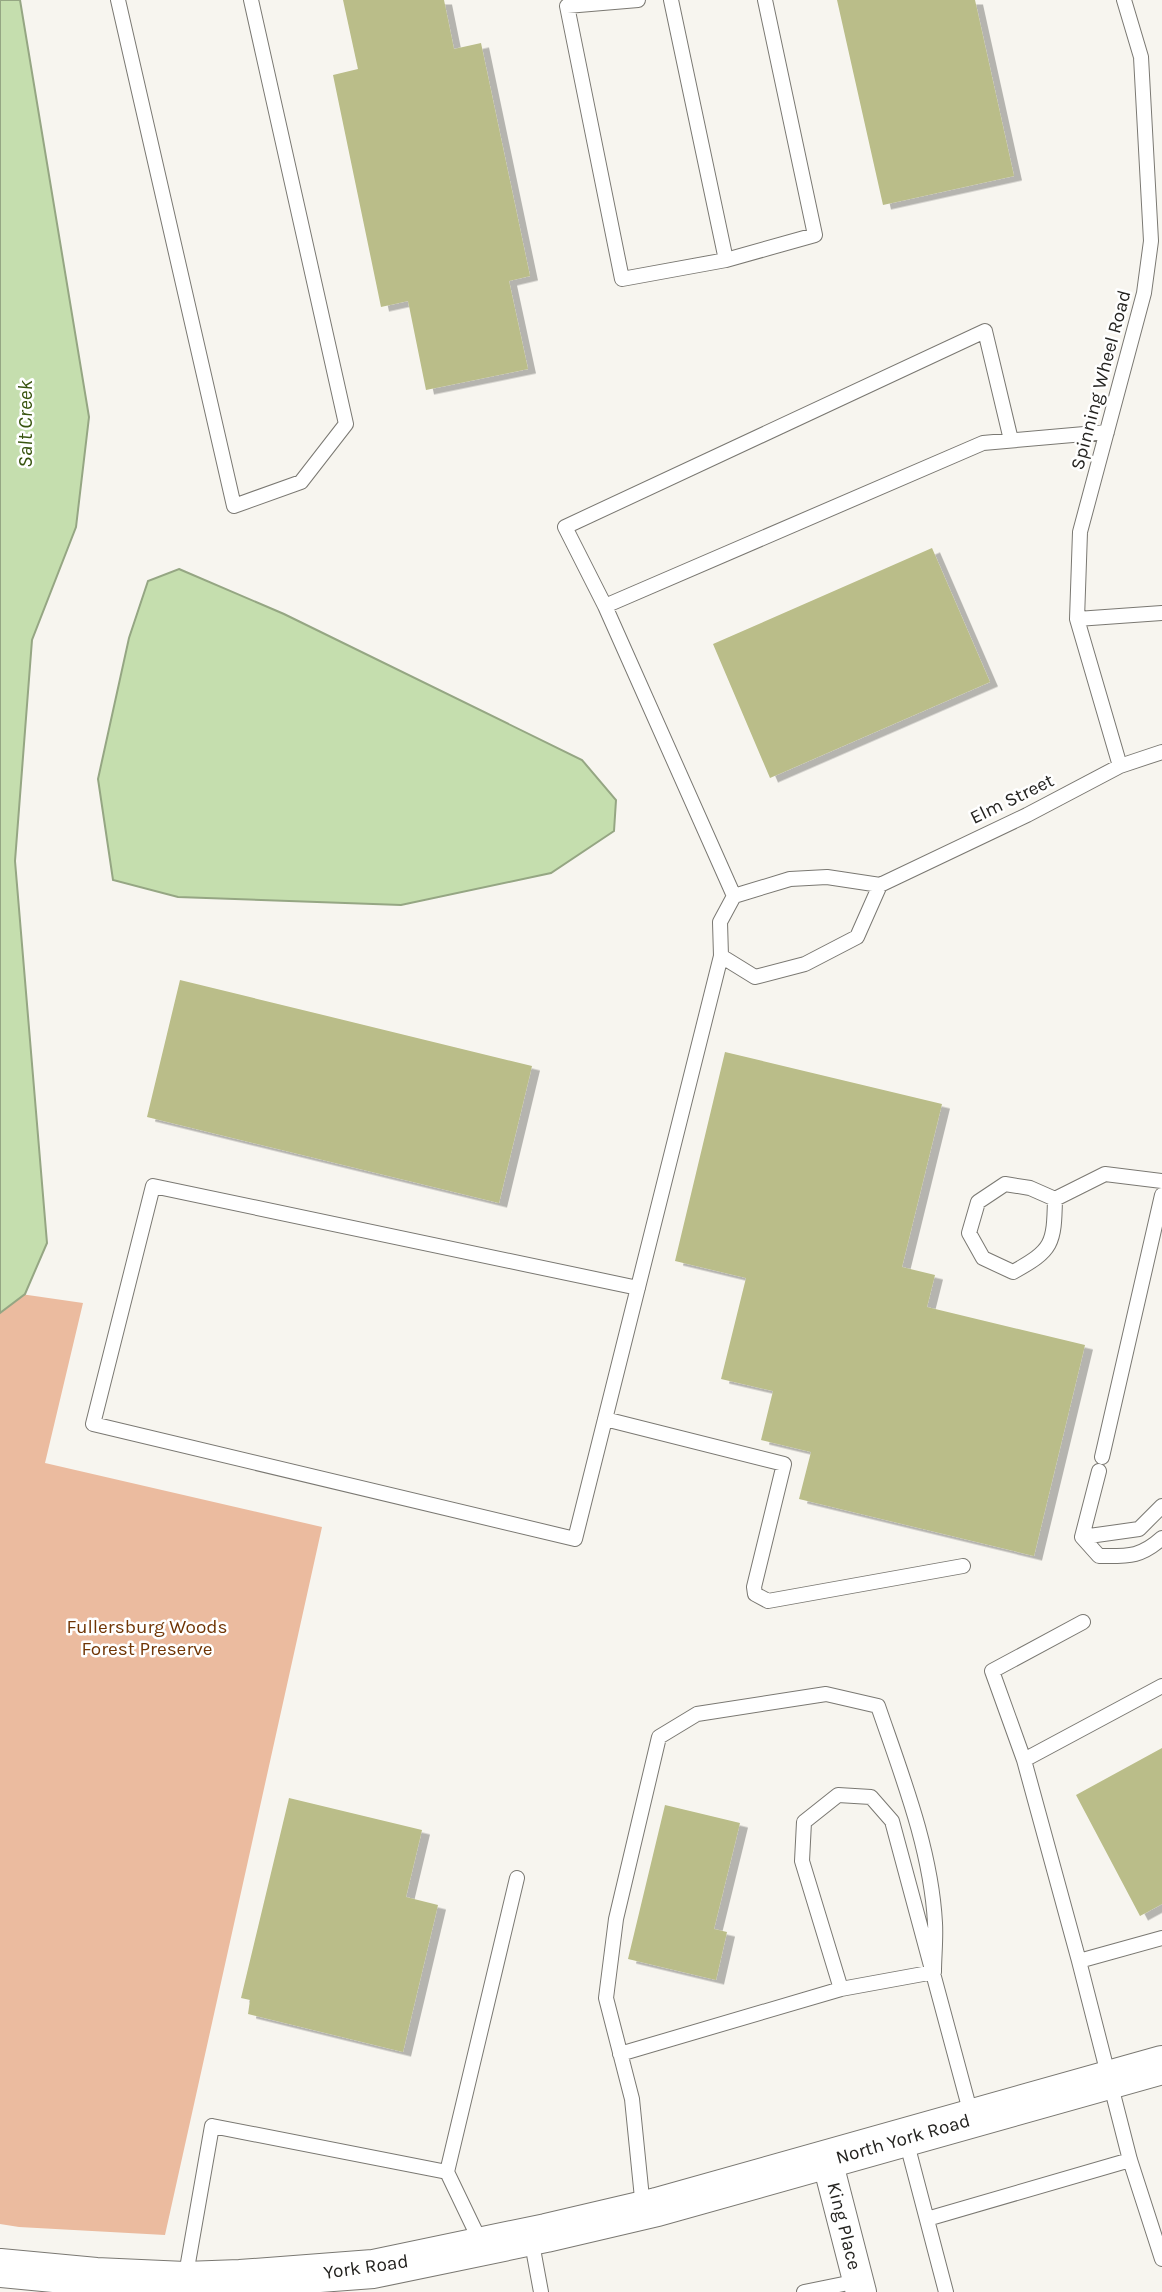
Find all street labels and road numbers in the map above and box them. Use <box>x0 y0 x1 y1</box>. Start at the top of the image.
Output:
street label: Spinning Wheel Road <box>1066 288 1136 472</box>
street label: Elm Street <box>967 769 1057 829</box>
street label: North York Road <box>833 2109 973 2169</box>
street label: King Place <box>822 2180 866 2272</box>
street label: York Road <box>322 2250 410 2284</box>

